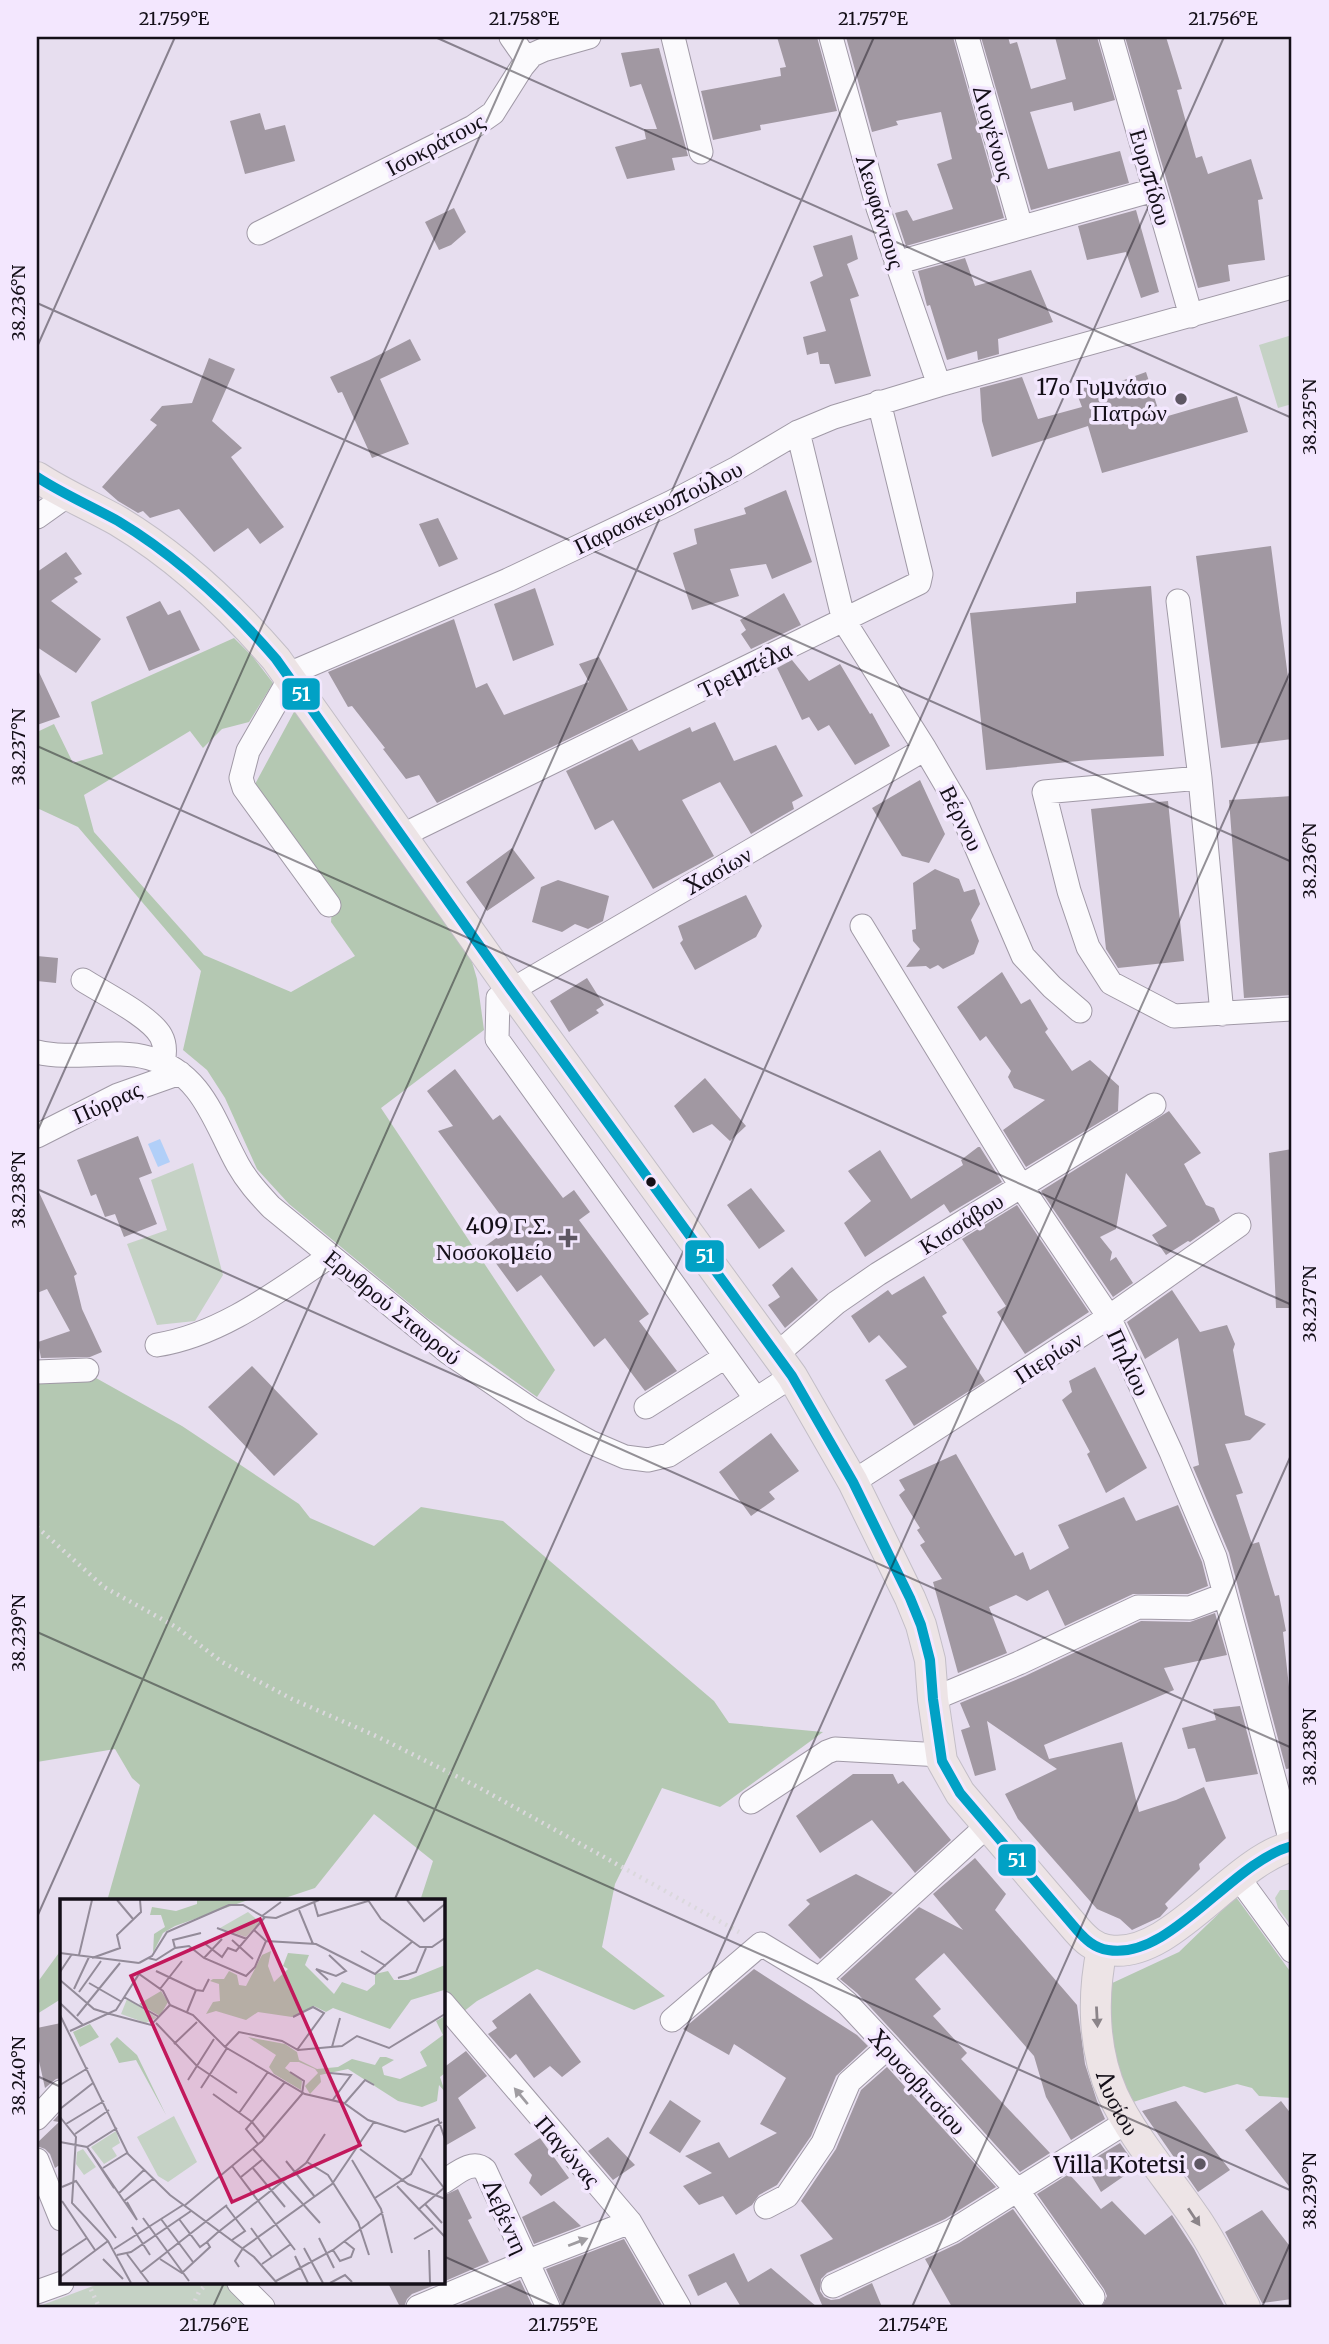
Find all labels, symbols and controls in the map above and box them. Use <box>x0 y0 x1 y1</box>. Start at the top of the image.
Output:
text: 21.759°E <box>139 7 210 30</box>
text: 21.758°E <box>489 7 560 30</box>
text: 21.757°E <box>838 7 909 30</box>
text: 21.756°E <box>1188 7 1258 30</box>
street label: Διογένους <box>966 80 1022 184</box>
street label: Ισοκράτους <box>381 106 489 182</box>
street label: Ευριπίδου <box>1123 125 1179 229</box>
street label: Λεωφάντους <box>850 151 912 272</box>
text: 38.236°N <box>7 265 30 341</box>
place label: 17ο Γυμνάσιο Πατρών <box>1036 372 1167 427</box>
text: 38.235°N <box>1298 379 1321 455</box>
marker: 17ο Γυμνάσιο Πατρών <box>1173 391 1189 407</box>
street label: Παρασκευοπούλου <box>569 454 747 560</box>
street label: Τρεμπέλα <box>694 634 796 704</box>
line badge: 51 <box>281 677 321 711</box>
text: 51 <box>291 682 311 706</box>
text: 38.237°N <box>7 708 30 785</box>
street label: Βέρνου <box>934 780 990 856</box>
text: 38.236°N <box>1298 823 1321 899</box>
street label: Χασίων <box>679 839 757 901</box>
street label: Πύρρας <box>68 1074 146 1130</box>
text: 38.238°N <box>7 1151 30 1229</box>
unlabelled marker <box>644 1175 658 1189</box>
street label: Κισσάβου <box>913 1186 1009 1260</box>
place label: 409 Γ.Σ. Νοσοκομείο <box>436 1211 552 1266</box>
marker: 409 Γ.Σ. Νοσοκομείο <box>558 1228 578 1248</box>
line badge: 51 <box>684 1239 725 1273</box>
street label: Ερυθρού Σταυρού <box>319 1243 467 1371</box>
text: 51 <box>695 1244 715 1268</box>
text: 38.237°N <box>1298 1265 1321 1342</box>
street label: Πιερίων <box>1008 1324 1088 1390</box>
street label: Πηλίου <box>1101 1324 1157 1400</box>
text: 38.239°N <box>7 1594 30 1672</box>
text: 38.238°N <box>1298 1708 1321 1786</box>
line badge: 51 <box>997 1843 1037 1877</box>
text: 51 <box>1007 1848 1027 1872</box>
inset map <box>60 1899 444 2284</box>
one-way arrow <box>1091 2006 1102 2028</box>
street label: Χρυσοβιτσίου <box>863 2023 973 2141</box>
text: 38.240°N <box>7 2036 30 2116</box>
street label: Λυσίου <box>1090 2066 1147 2140</box>
one-way arrow <box>514 2088 529 2105</box>
street label: Παγώνας <box>529 2109 607 2193</box>
place label: Villa Kotetsi <box>1053 2150 1186 2179</box>
text: 38.239°N <box>1298 2152 1321 2230</box>
marker: Villa Kotetsi <box>1192 2156 1208 2172</box>
street label: Λεβέντη <box>476 2175 535 2259</box>
one-way arrow <box>1188 2207 1201 2227</box>
one-way arrow <box>568 2236 589 2247</box>
text: 21.756°E <box>179 2313 249 2336</box>
text: 21.755°E <box>528 2313 598 2336</box>
text: 21.754°E <box>879 2313 948 2336</box>

